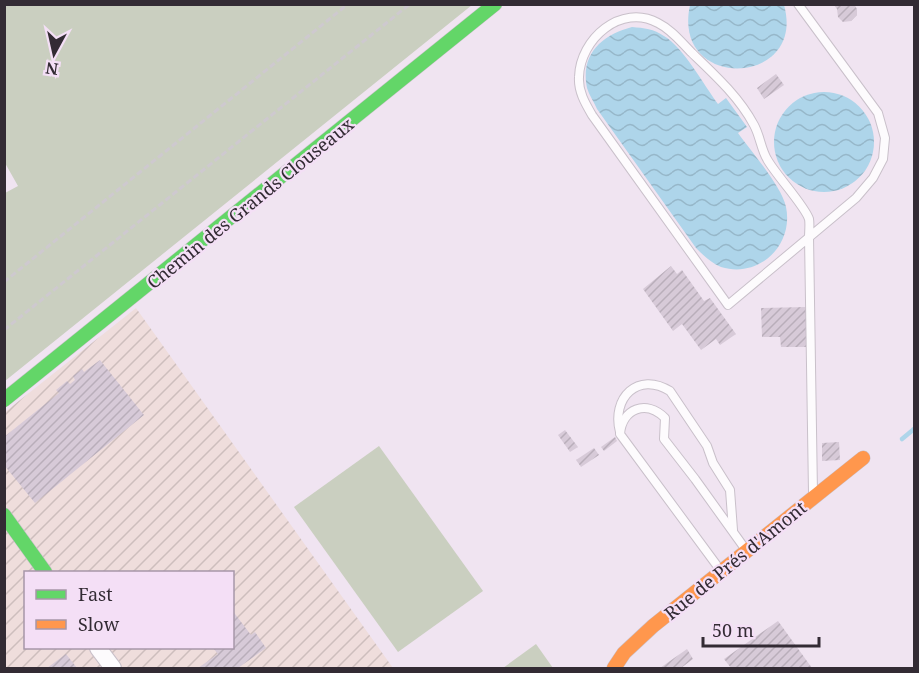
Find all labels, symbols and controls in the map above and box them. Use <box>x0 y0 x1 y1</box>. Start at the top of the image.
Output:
north arrow <box>24 24 84 84</box>
text: N <box>44 57 60 81</box>
street label: Chemin des Grands Clouseaux <box>142 112 359 294</box>
street label: Rue de Prés d'Amont <box>659 495 811 625</box>
legend <box>24 571 234 649</box>
text: Fast <box>78 582 113 606</box>
scale bar <box>703 610 818 648</box>
text: Slow <box>78 612 120 636</box>
text: 50 m <box>712 618 754 642</box>

